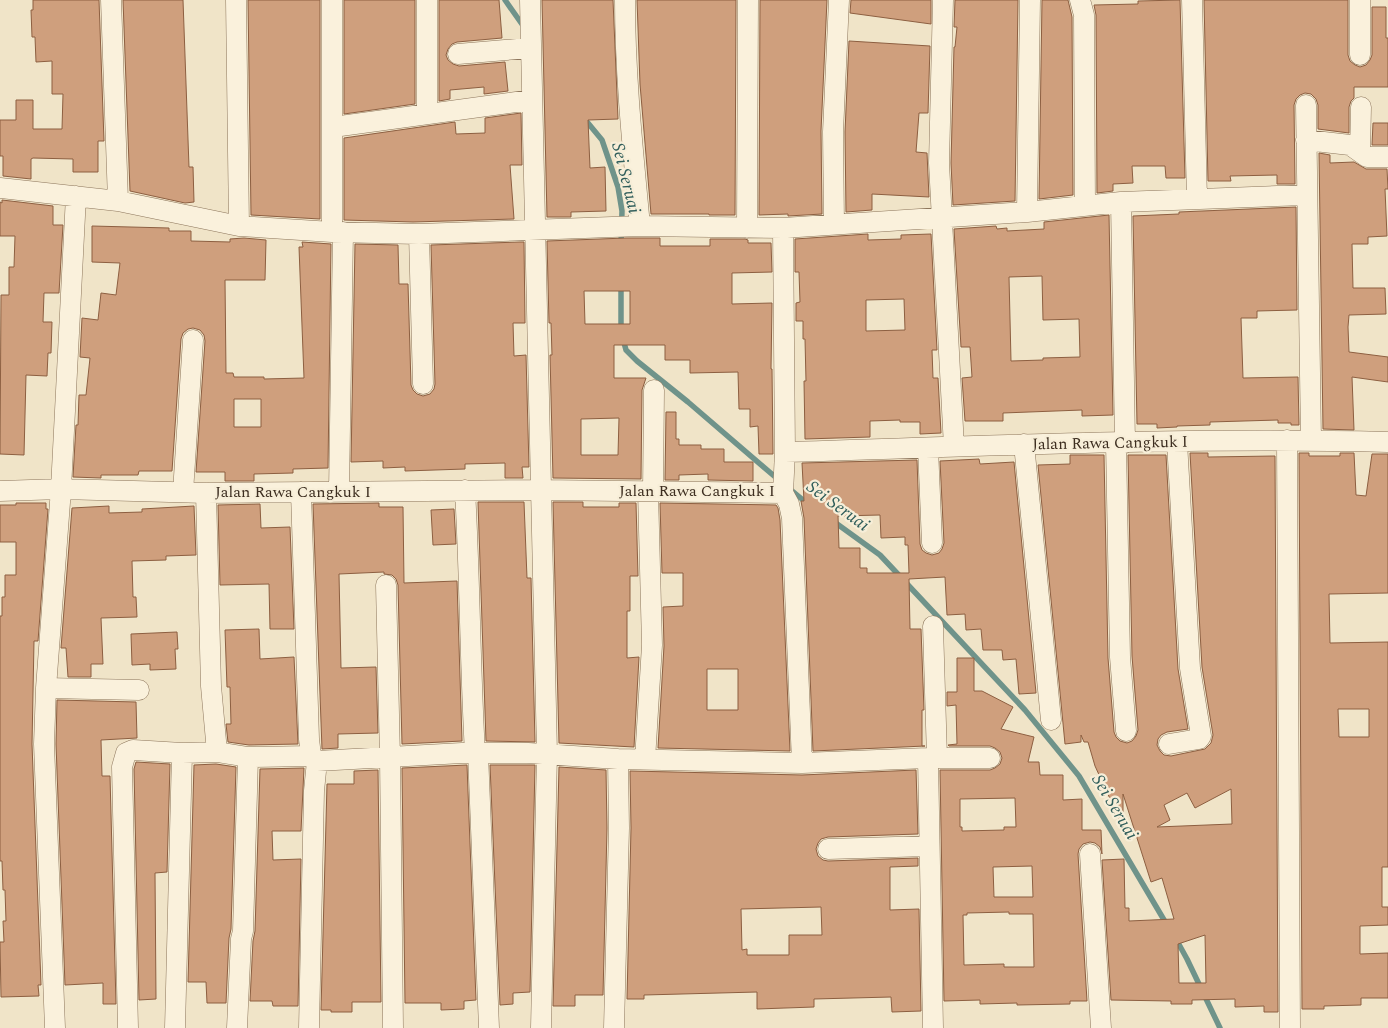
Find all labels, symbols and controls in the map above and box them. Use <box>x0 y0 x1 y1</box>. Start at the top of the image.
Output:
water label: Sei Seruai <box>604 140 648 216</box>
street label: Jalan Rawa Cangkuk I <box>1032 430 1188 456</box>
water label: Sei Seruai <box>801 474 875 538</box>
street label: Jalan Rawa Cangkuk I <box>619 479 775 503</box>
street label: Jalan Rawa Cangkuk I <box>215 480 371 504</box>
water label: Sei Seruai <box>1085 769 1145 845</box>

